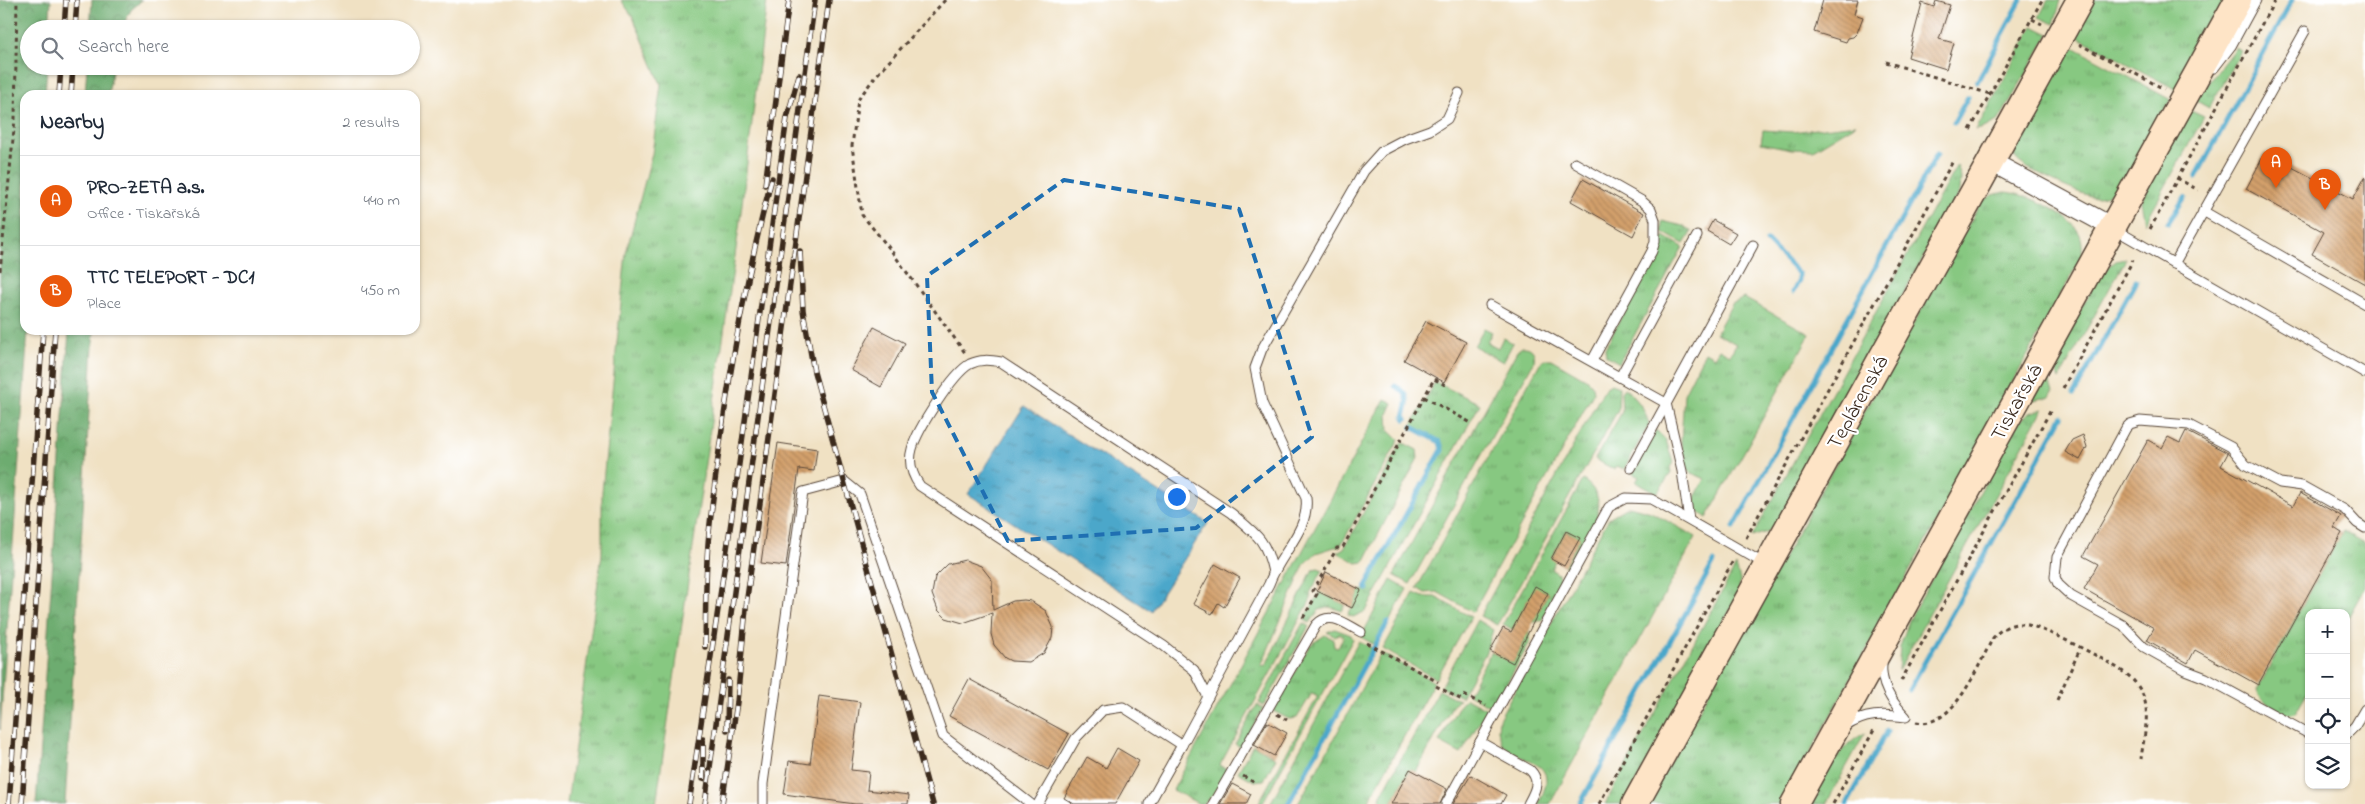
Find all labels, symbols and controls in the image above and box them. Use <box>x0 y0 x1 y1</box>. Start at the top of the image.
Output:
search box <box>20 20 420 75</box>
icon: search <box>38 34 66 62</box>
text: Search here <box>78 34 169 61</box>
text: Nearby <box>40 108 104 138</box>
text: 2 results <box>342 111 400 135</box>
pin: A <box>2260 147 2292 188</box>
pin: B <box>2309 169 2341 210</box>
text: PRO-ZETA a.s. <box>87 175 205 202</box>
text: A <box>51 189 61 213</box>
text: 440 m <box>363 189 400 213</box>
text: Office · Tiskařská <box>87 202 200 226</box>
text: TTC TELEPORT - DC1 <box>87 265 255 292</box>
text: B <box>51 279 61 303</box>
text: 450 m <box>361 279 400 303</box>
text: Place <box>87 292 121 316</box>
street label: Teplárenská <box>1821 350 1897 455</box>
street label: Tiskařská <box>1984 359 2051 447</box>
your location <box>1164 484 1190 510</box>
map controls <box>2305 609 2350 789</box>
button: + <box>2305 609 2350 654</box>
button: − <box>2305 654 2350 699</box>
button: locate <box>2305 699 2350 744</box>
button: layers <box>2305 744 2350 789</box>

